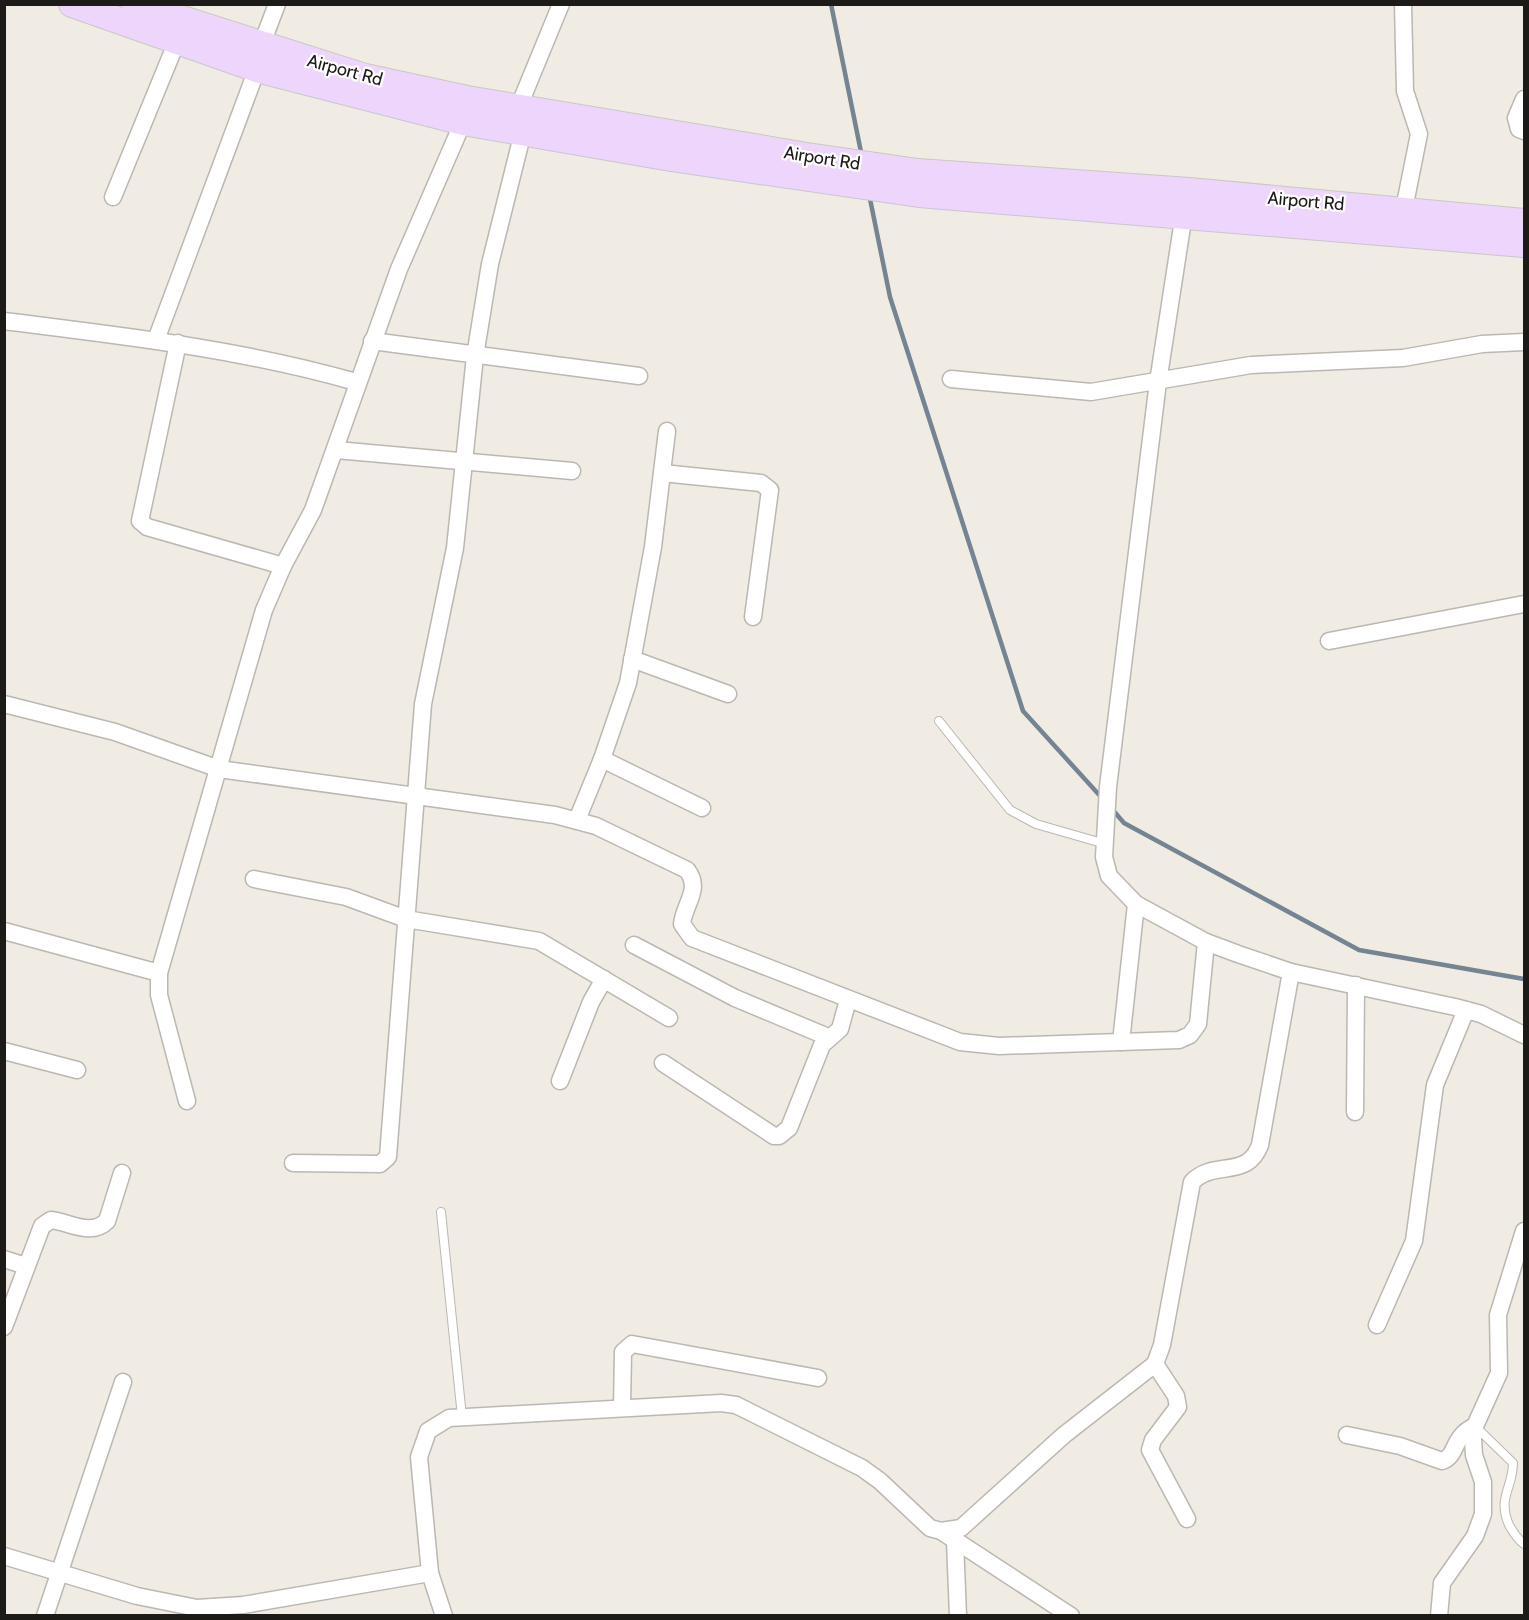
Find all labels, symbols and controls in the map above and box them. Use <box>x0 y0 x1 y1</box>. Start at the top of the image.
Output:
street label: Airport Rd <box>305 49 385 91</box>
street label: Airport Rd <box>782 141 862 175</box>
street label: Airport Rd <box>1267 187 1345 215</box>

